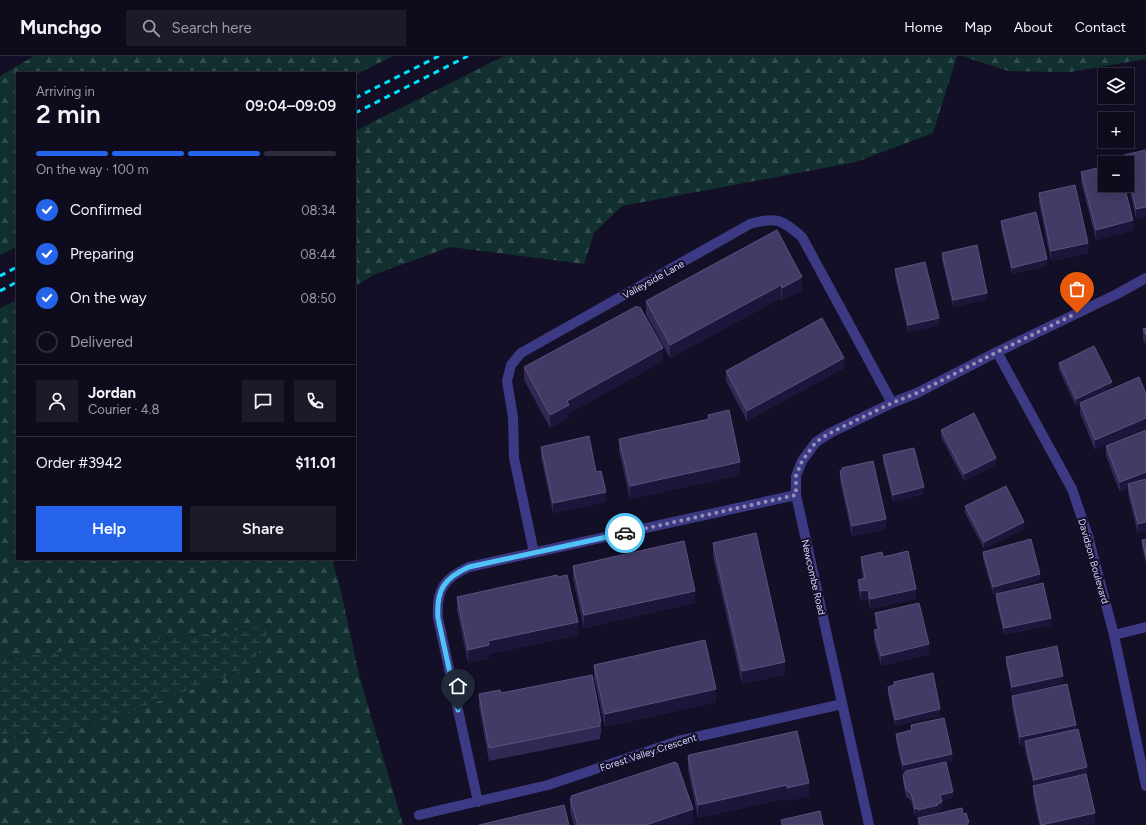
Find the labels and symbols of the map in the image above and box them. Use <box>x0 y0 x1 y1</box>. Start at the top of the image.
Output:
street label: Valleyside Lane <box>620 257 687 302</box>
pin <box>1060 272 1094 313</box>
courier <box>605 513 645 553</box>
street label: Davidson Boulevard <box>1075 517 1112 605</box>
street label: Newcombe Road <box>798 538 829 616</box>
pin <box>441 669 475 710</box>
street label: Forest Valley Crescent <box>598 731 698 774</box>

